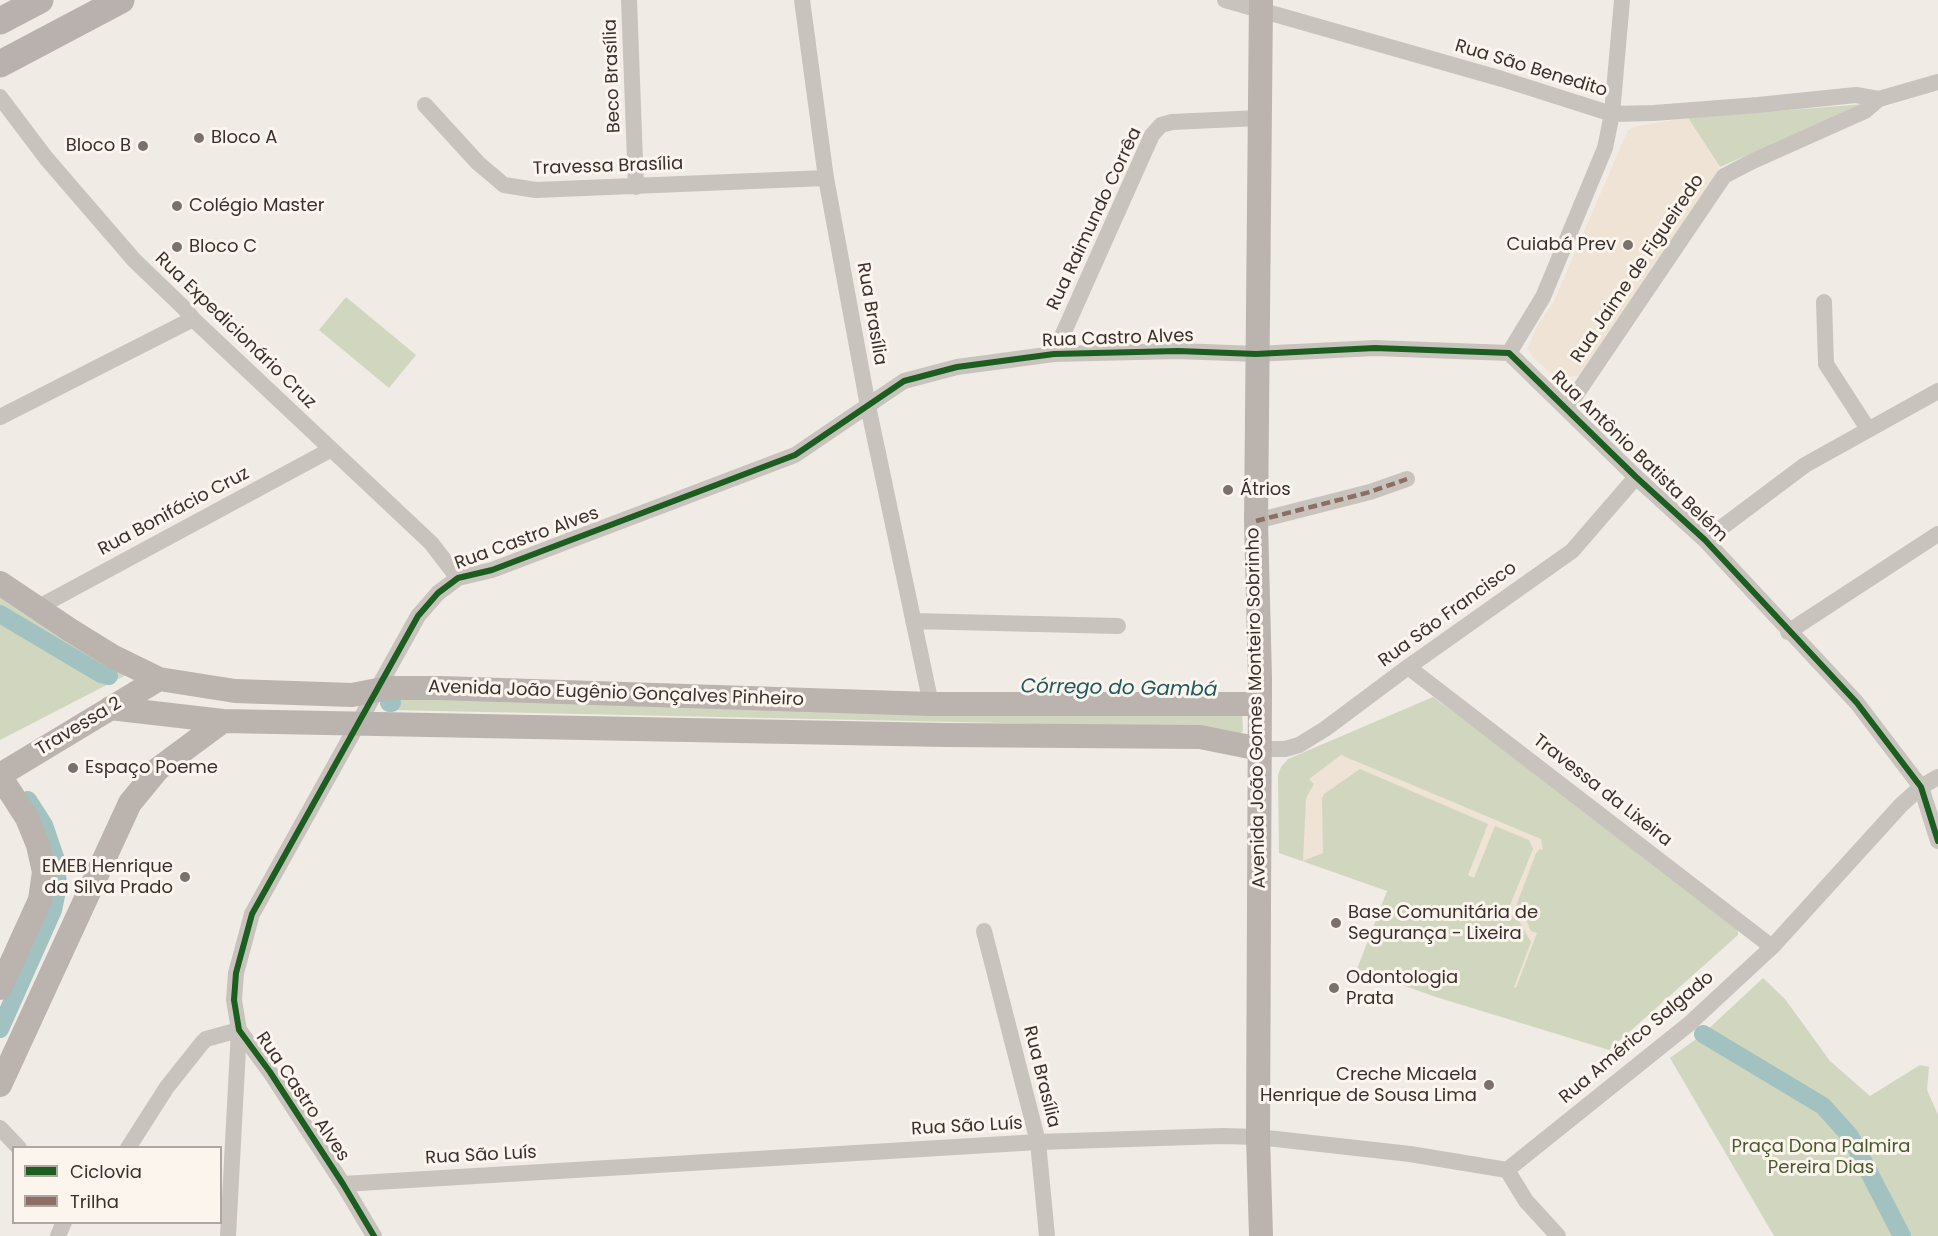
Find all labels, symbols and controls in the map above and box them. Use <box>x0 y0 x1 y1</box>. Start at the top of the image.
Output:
street label: Beco Brasília <box>600 19 626 133</box>
street label: Rua São Benedito <box>1452 36 1610 102</box>
street label: Rua Raimundo Corrêa <box>1043 124 1147 314</box>
place label: Bloco A <box>211 127 277 149</box>
marker: Bloco A <box>192 131 206 145</box>
place label: Bloco B <box>66 135 131 157</box>
marker: Bloco B <box>136 139 150 153</box>
street label: Travessa Brasília <box>532 154 684 180</box>
street label: Rua Jaime de Figueiredo <box>1567 171 1709 367</box>
place label: Colégio Master <box>189 195 324 217</box>
marker: Colégio Master <box>170 199 184 213</box>
place label: Cuiabá Prev <box>1506 234 1616 256</box>
place label: Bloco C <box>189 236 257 258</box>
marker: Cuiabá Prev <box>1621 238 1635 252</box>
marker: Bloco C <box>170 240 184 254</box>
street label: Rua Expedicionário Cruz <box>150 248 320 414</box>
street label: Rua Brasília <box>851 261 891 367</box>
street label: Rua Castro Alves <box>1042 326 1194 352</box>
street label: Rua Antônio Batista Belém <box>1546 367 1732 547</box>
street label: Rua Bonifácio Cruz <box>95 463 253 561</box>
place label: Átrios <box>1240 479 1291 501</box>
marker: Átrios <box>1221 483 1235 497</box>
street label: Rua Castro Alves <box>452 503 602 575</box>
street label: Avenida João Gomes Monteiro Sobrinho <box>1243 527 1271 889</box>
street label: Rua São Francisco <box>1375 558 1521 672</box>
water label: Córrego do Gambá <box>1020 675 1218 703</box>
street label: Avenida João Eugênio Gonçalves Pinheiro <box>428 677 804 711</box>
street label: Travessa 2 <box>32 693 126 761</box>
street label: Travessa da Lixeira <box>1528 730 1676 852</box>
place label: Espaço Poeme <box>85 757 218 779</box>
marker: Espaço Poeme <box>66 761 80 775</box>
place label: EMEB Henrique da Silva Prado <box>42 856 173 898</box>
marker: EMEB Henrique da Silva Prado <box>178 870 192 884</box>
place label: Base Comunitária de Segurança - Lixeira <box>1348 902 1538 944</box>
marker: Base Comunitária de Segurança - Lixeira <box>1329 916 1343 930</box>
place label: Odontologia Prata <box>1346 967 1458 1010</box>
street label: Rua Américo Salgado <box>1555 967 1719 1109</box>
marker: Odontologia Prata <box>1327 981 1341 995</box>
street label: Rua Brasília <box>1018 1024 1064 1130</box>
street label: Rua Castro Alves <box>251 1028 353 1166</box>
place label: Creche Micaela Henrique de Sousa Lima <box>1260 1064 1477 1106</box>
marker: Creche Micaela Henrique de Sousa Lima <box>1482 1078 1496 1092</box>
street label: Rua São Luís <box>911 1113 1023 1141</box>
park label: Praça Dona Palmira Pereira Dias <box>1732 1136 1910 1178</box>
street label: Rua São Luís <box>425 1142 537 1170</box>
legend <box>12 1146 222 1224</box>
text: Ciclovia <box>70 1159 142 1184</box>
text: Trilha <box>70 1189 119 1214</box>

